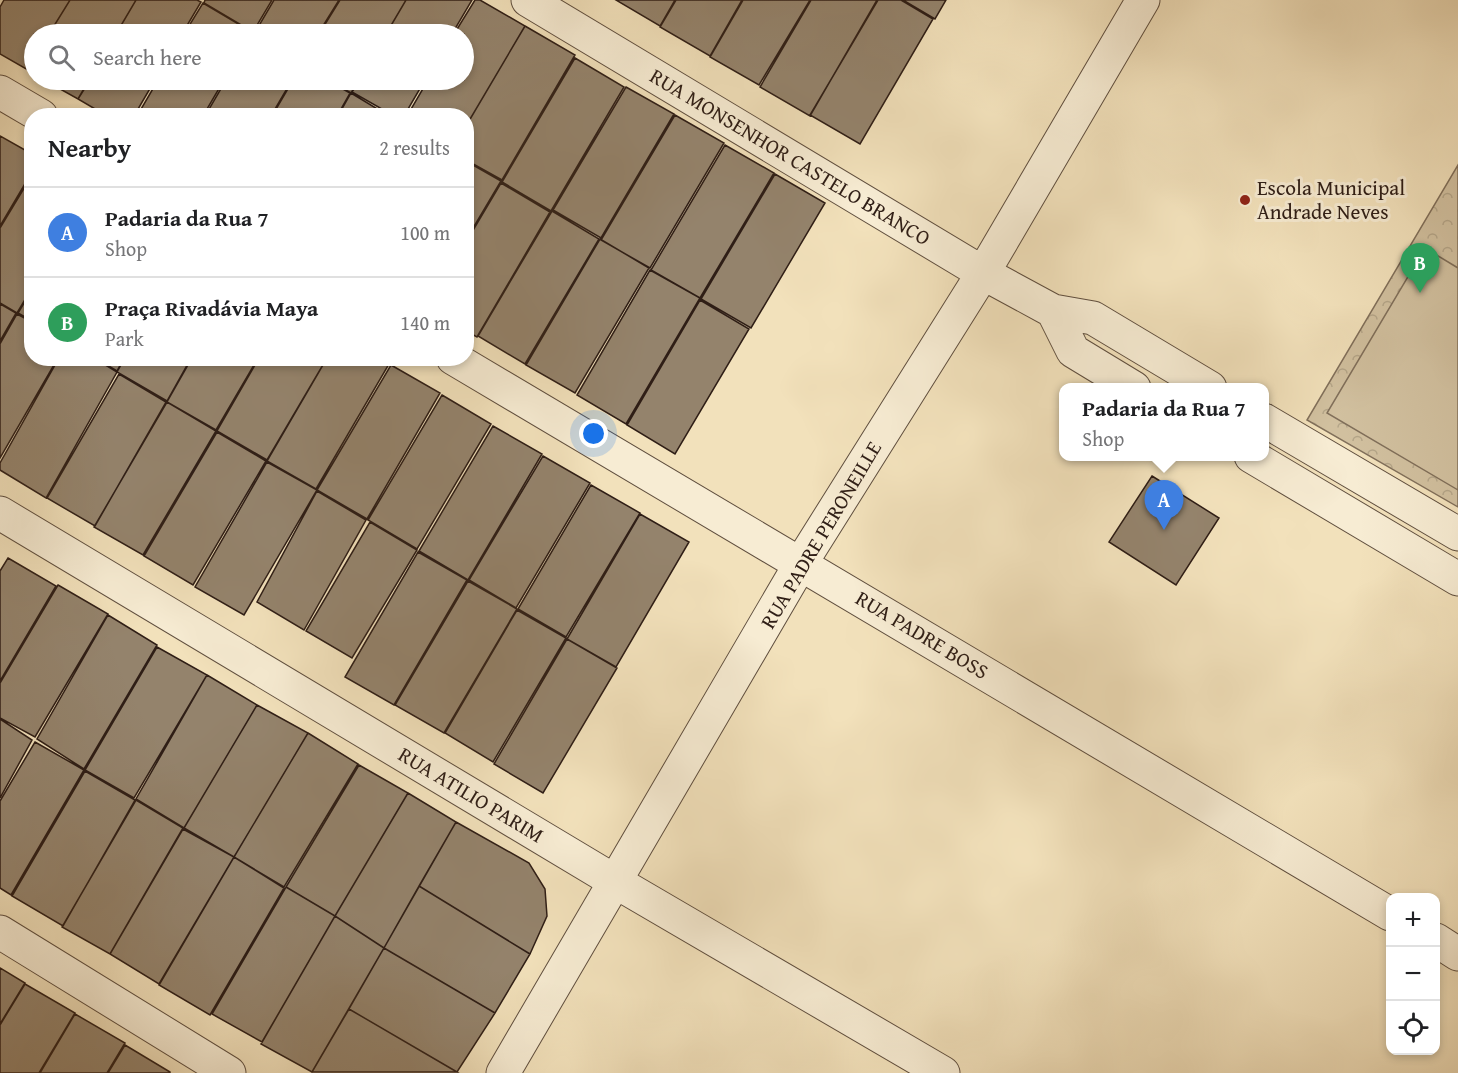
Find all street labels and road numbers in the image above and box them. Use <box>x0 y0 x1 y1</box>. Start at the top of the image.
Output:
street label: RUA MONSENHOR CASTELO BRANCO <box>644 60 936 253</box>
street label: RUA PADRE PERONEILLE <box>752 435 889 634</box>
street label: RUA PADRE BOSS <box>850 583 995 687</box>
street label: RUA ATILIO PARIM <box>393 739 550 850</box>

